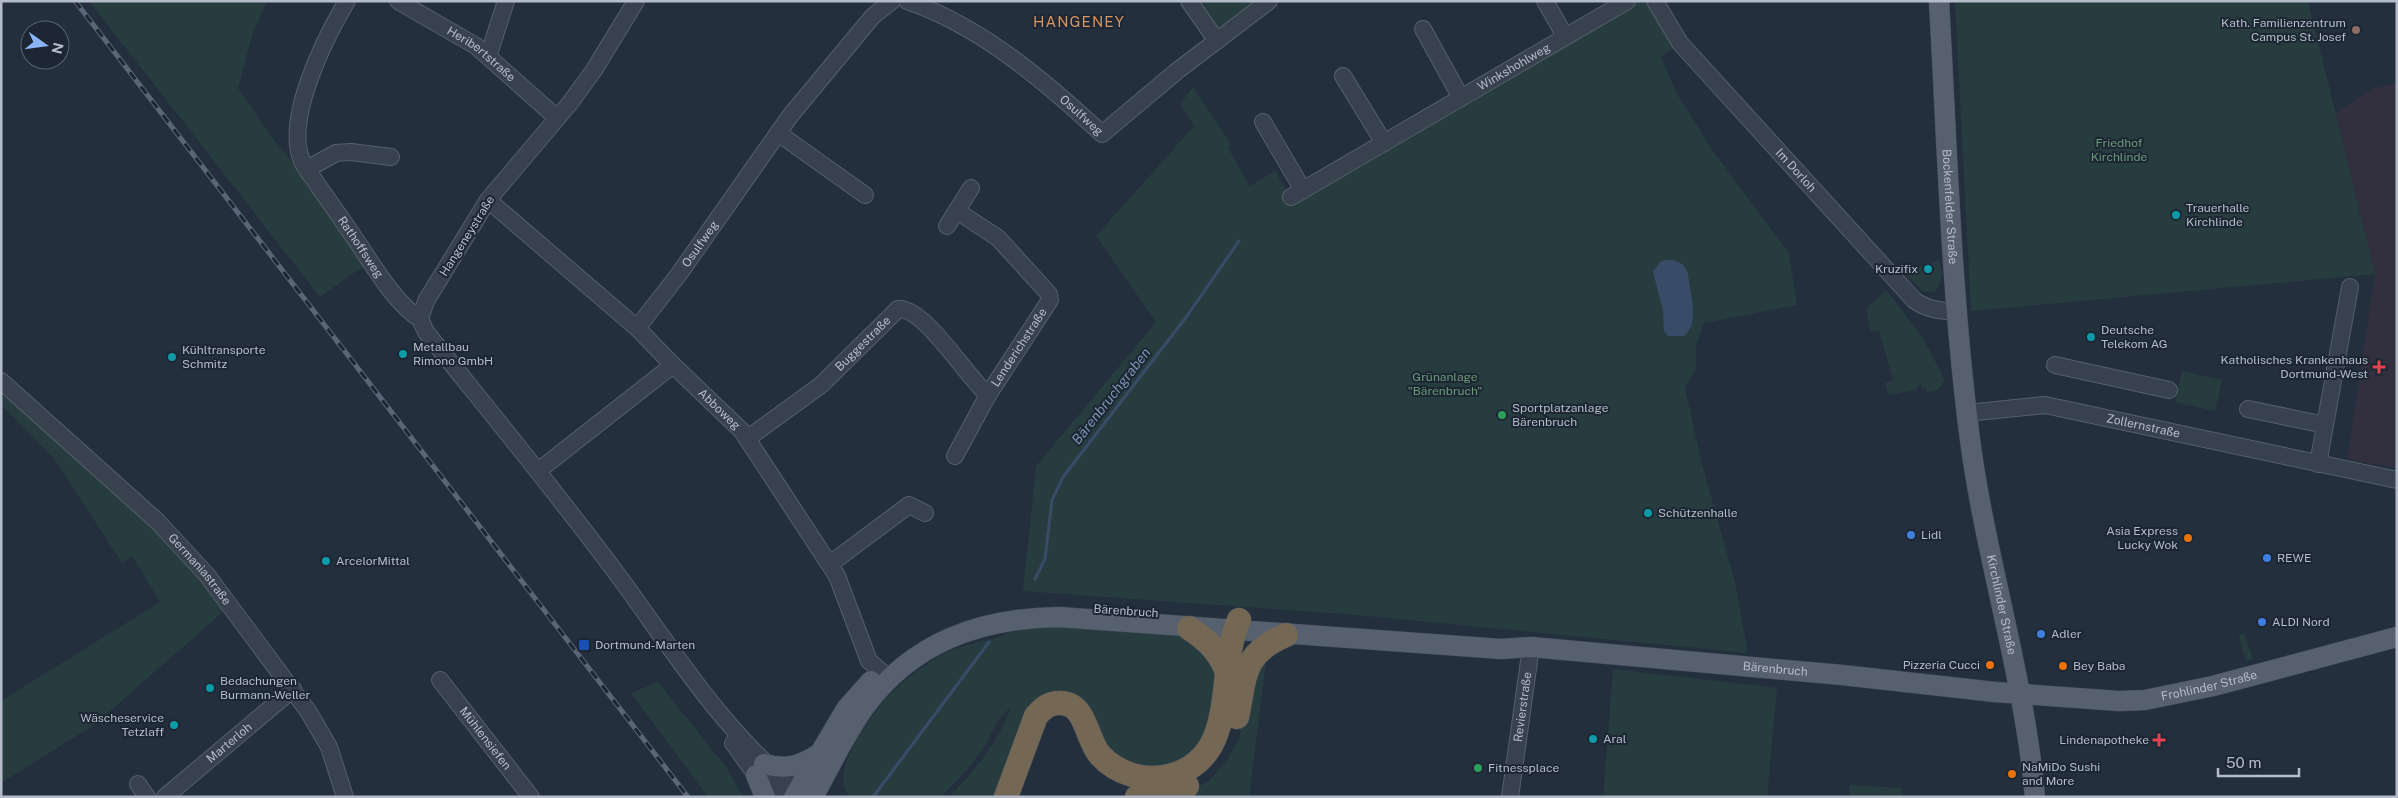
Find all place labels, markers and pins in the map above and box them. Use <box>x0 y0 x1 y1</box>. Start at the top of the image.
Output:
place label: Kath. Familienzentrum Campus St. Josef <box>2221 16 2346 44</box>
marker: Kath. Familienzentrum Campus St. Josef <box>2350 24 2362 36</box>
place label: Trauerhalle Kirchlinde <box>2186 201 2250 229</box>
marker: Trauerhalle Kirchlinde <box>2170 209 2182 221</box>
place label: Kruzifix <box>1875 262 1918 276</box>
marker: Kruzifix <box>1922 263 1934 275</box>
place label: Deutsche Telekom AG <box>2101 323 2168 351</box>
marker: Deutsche Telekom AG <box>2085 331 2097 343</box>
place label: Metallbau Rimono GmbH <box>413 340 493 368</box>
place label: Kühltransporte Schmitz <box>182 343 266 371</box>
marker: Metallbau Rimono GmbH <box>397 348 409 360</box>
marker: Kühltransporte Schmitz <box>166 351 178 363</box>
place label: Katholisches Krankenhaus Dortmund-West <box>2221 353 2368 381</box>
marker: Katholisches Krankenhaus Dortmund-West <box>2372 360 2386 374</box>
place label: Sportplatzanlage Bärenbruch <box>1512 401 1609 429</box>
marker: Sportplatzanlage Bärenbruch <box>1496 409 1508 421</box>
place label: Schützenhalle <box>1658 506 1738 520</box>
marker: Schützenhalle <box>1642 507 1654 519</box>
place label: Asia Express Lucky Wok <box>2106 524 2178 552</box>
place label: Lidl <box>1921 528 1942 542</box>
marker: Lidl <box>1905 529 1917 541</box>
marker: Asia Express Lucky Wok <box>2182 532 2194 544</box>
place label: REWE <box>2277 551 2312 565</box>
marker: REWE <box>2261 552 2273 564</box>
place label: ArcelorMittal <box>336 554 410 568</box>
marker: ArcelorMittal <box>320 555 332 567</box>
place label: ALDI Nord <box>2272 615 2330 629</box>
marker: ALDI Nord <box>2256 616 2268 628</box>
place label: Adler <box>2051 627 2082 641</box>
marker: Adler <box>2035 628 2047 640</box>
marker: Dortmund-Marten <box>577 638 591 652</box>
place label: Dortmund-Marten <box>595 638 695 652</box>
place label: Pizzeria Cucci <box>1903 658 1980 672</box>
marker: Pizzeria Cucci <box>1984 659 1996 671</box>
place label: Bey Baba <box>2073 659 2126 673</box>
marker: Bey Baba <box>2057 660 2069 672</box>
place label: Bedachungen Burmann-Weller <box>220 674 310 702</box>
marker: Bedachungen Burmann-Weller <box>204 682 216 694</box>
place label: Wäscheservice Tetzlaff <box>80 711 164 739</box>
marker: Wäscheservice Tetzlaff <box>168 719 180 731</box>
place label: Aral <box>1603 732 1627 746</box>
marker: Aral <box>1587 733 1599 745</box>
place label: Lindenapotheke <box>2059 733 2149 747</box>
marker: Lindenapotheke <box>2153 734 2165 746</box>
place label: NaMiDo Sushi and More <box>2022 760 2100 788</box>
place label: Fitnessplace <box>1488 761 1559 775</box>
marker: Fitnessplace <box>1472 762 1484 774</box>
marker: NaMiDo Sushi and More <box>2006 768 2018 780</box>

